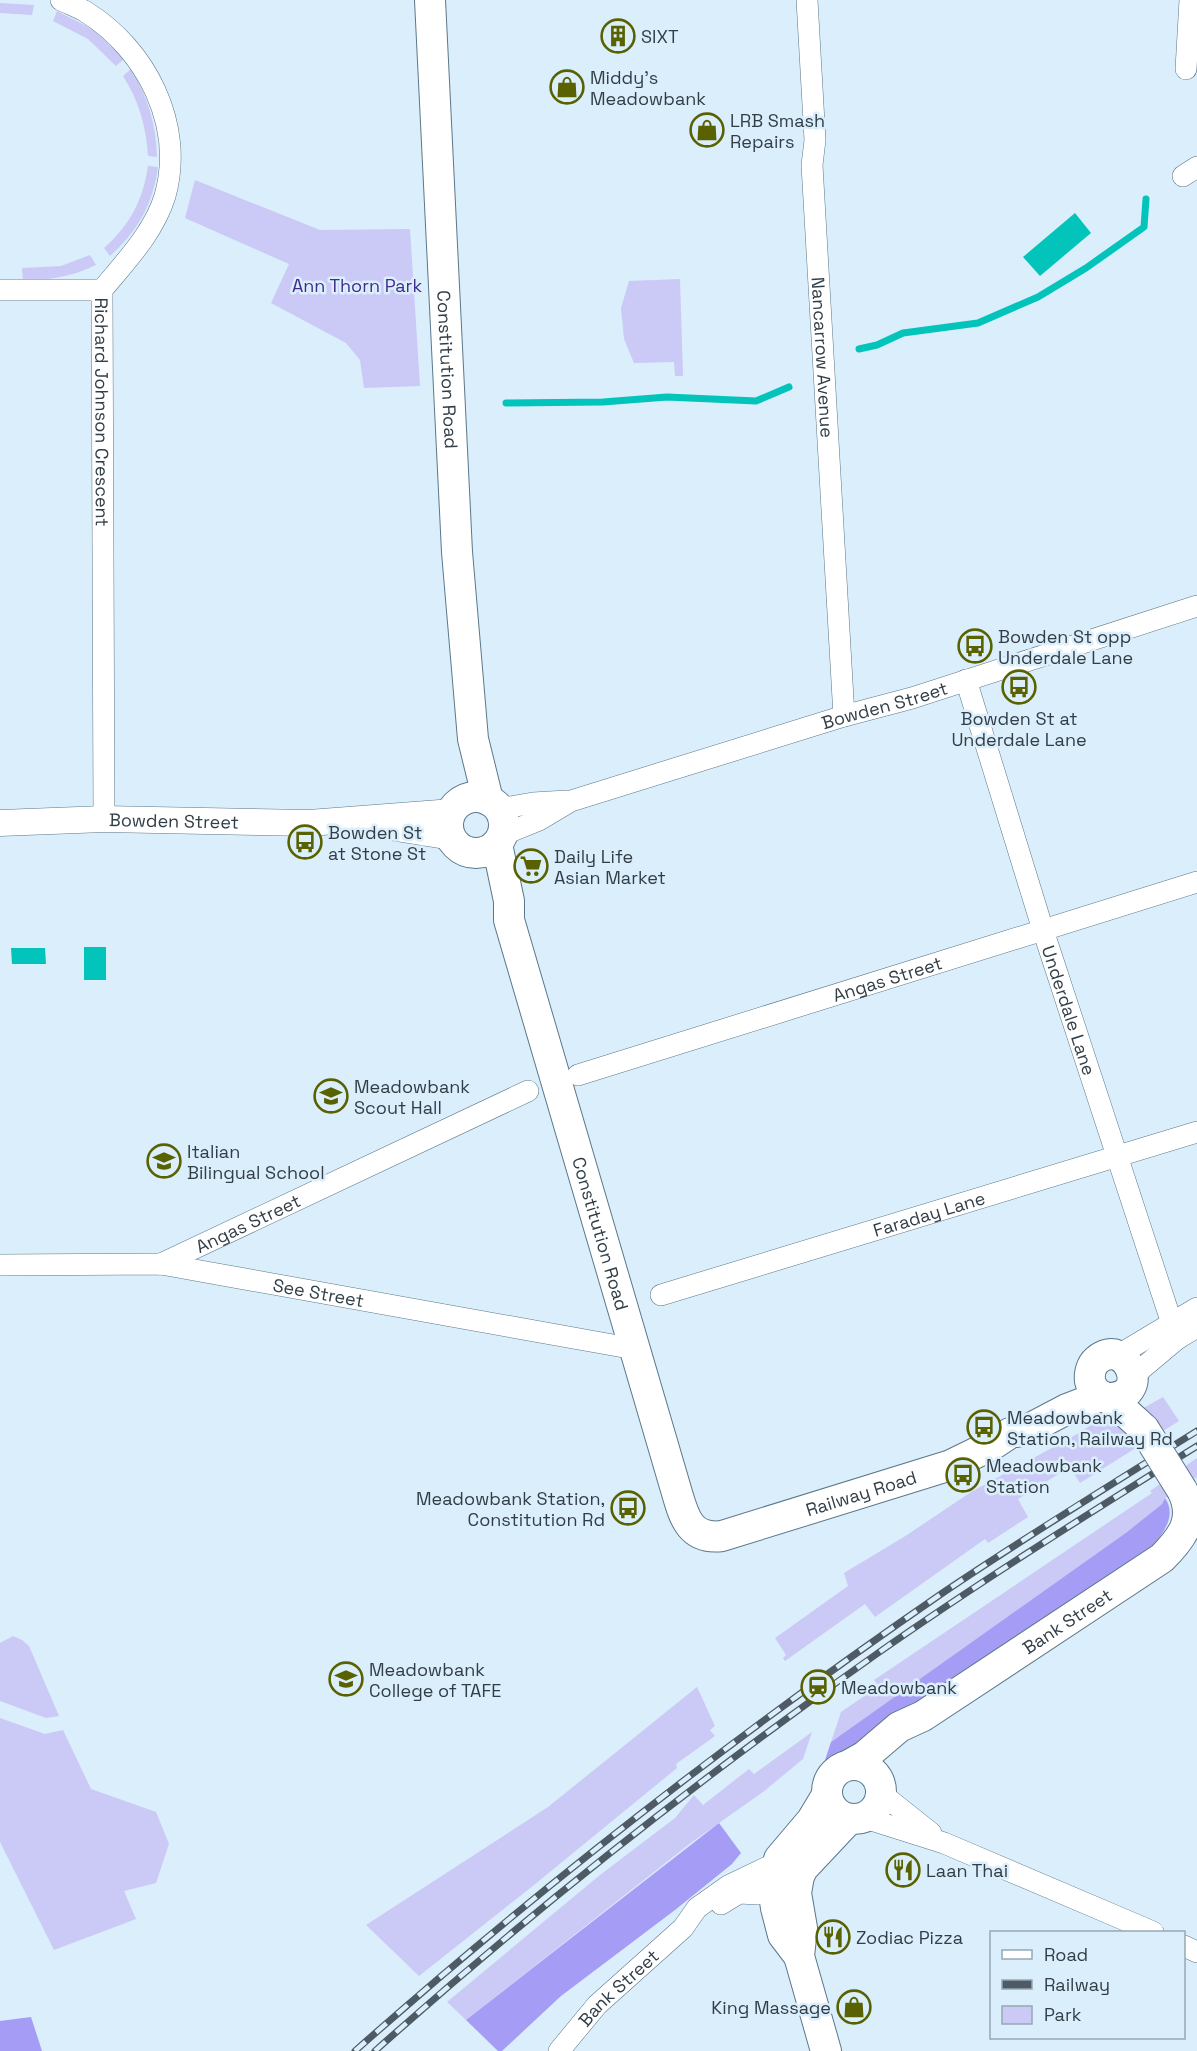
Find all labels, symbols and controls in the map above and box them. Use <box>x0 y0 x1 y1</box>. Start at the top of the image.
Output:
building icon: SIXT <box>600 18 636 54</box>
place label: SIXT <box>641 25 679 48</box>
place label: Middy's Meadowbank <box>590 66 706 110</box>
shop icon: Middy's Meadowbank <box>549 69 585 105</box>
place label: LRB Smash Repairs <box>730 109 825 153</box>
shop icon: LRB Smash Repairs <box>689 112 725 148</box>
park label: Ann Thorn Park <box>292 274 422 297</box>
street label: Nancarrow Avenue <box>807 276 839 438</box>
street label: Constitution Road <box>433 290 463 449</box>
street label: Richard Johnson Crescent <box>91 297 114 527</box>
place label: Bowden St opp Underdale Lane <box>998 625 1133 669</box>
bus stop icon: Bowden St opp Underdale Lane <box>957 628 993 664</box>
bus stop icon: Bowden St at Underdale Lane <box>1001 669 1037 705</box>
street label: Bowden Street <box>819 676 950 734</box>
place label: Bowden St at Underdale Lane <box>951 707 1087 751</box>
street label: Bowden Street <box>109 808 239 833</box>
place label: Bowden St at Stone St <box>328 821 426 865</box>
bus stop icon: Bowden St at Stone St <box>287 824 323 860</box>
place label: Daily Life Asian Market <box>554 845 666 889</box>
supermarket icon: Daily Life Asian Market <box>513 848 549 884</box>
street label: Underdale Lane <box>1037 942 1101 1078</box>
street label: Angas Street <box>830 951 945 1006</box>
place label: Meadowbank Scout Hall <box>354 1075 470 1119</box>
school or university icon: Meadowbank Scout Hall <box>313 1078 349 1114</box>
place label: Italian Bilingual School <box>187 1140 325 1184</box>
school or university icon: Italian Bilingual School <box>146 1143 182 1179</box>
street label: Constitution Road <box>568 1154 634 1313</box>
street label: Faraday Lane <box>870 1186 988 1241</box>
street label: Angas Street <box>192 1188 304 1258</box>
street label: See Street <box>271 1273 366 1312</box>
place label: Meadowbank Station, Railway Rd <box>1007 1406 1173 1450</box>
bus stop icon: Meadowbank Station, Railway Rd <box>966 1409 1002 1445</box>
place label: Meadowbank Station <box>986 1454 1102 1498</box>
bus stop icon: Meadowbank Station <box>945 1457 981 1493</box>
street label: Railway Road <box>803 1465 919 1521</box>
place label: Meadowbank Station, Constitution Rd <box>416 1487 605 1531</box>
bus stop icon: Meadowbank Station, Constitution Rd <box>610 1490 646 1526</box>
street label: Bank Street <box>1018 1583 1116 1659</box>
place label: Meadowbank College of TAFE <box>369 1658 501 1702</box>
school or university icon: Meadowbank College of TAFE <box>328 1661 364 1697</box>
station icon: Meadowbank <box>800 1669 836 1705</box>
place label: Meadowbank <box>841 1676 957 1699</box>
restaurant icon: Laan Thai <box>885 1852 921 1888</box>
place label: Laan Thai <box>926 1859 1008 1882</box>
restaurant icon: Zodiac Pizza <box>815 1919 851 1955</box>
place label: Zodiac Pizza <box>856 1926 963 1949</box>
legend <box>990 1931 1185 2039</box>
text: Road <box>1044 1943 1088 1966</box>
street label: Bank Street <box>573 1944 663 2031</box>
text: Railway <box>1044 1973 1110 1996</box>
shop icon: King Massage <box>836 1989 872 2025</box>
place label: King Massage <box>711 1996 831 2019</box>
text: Park <box>1044 2003 1082 2026</box>

